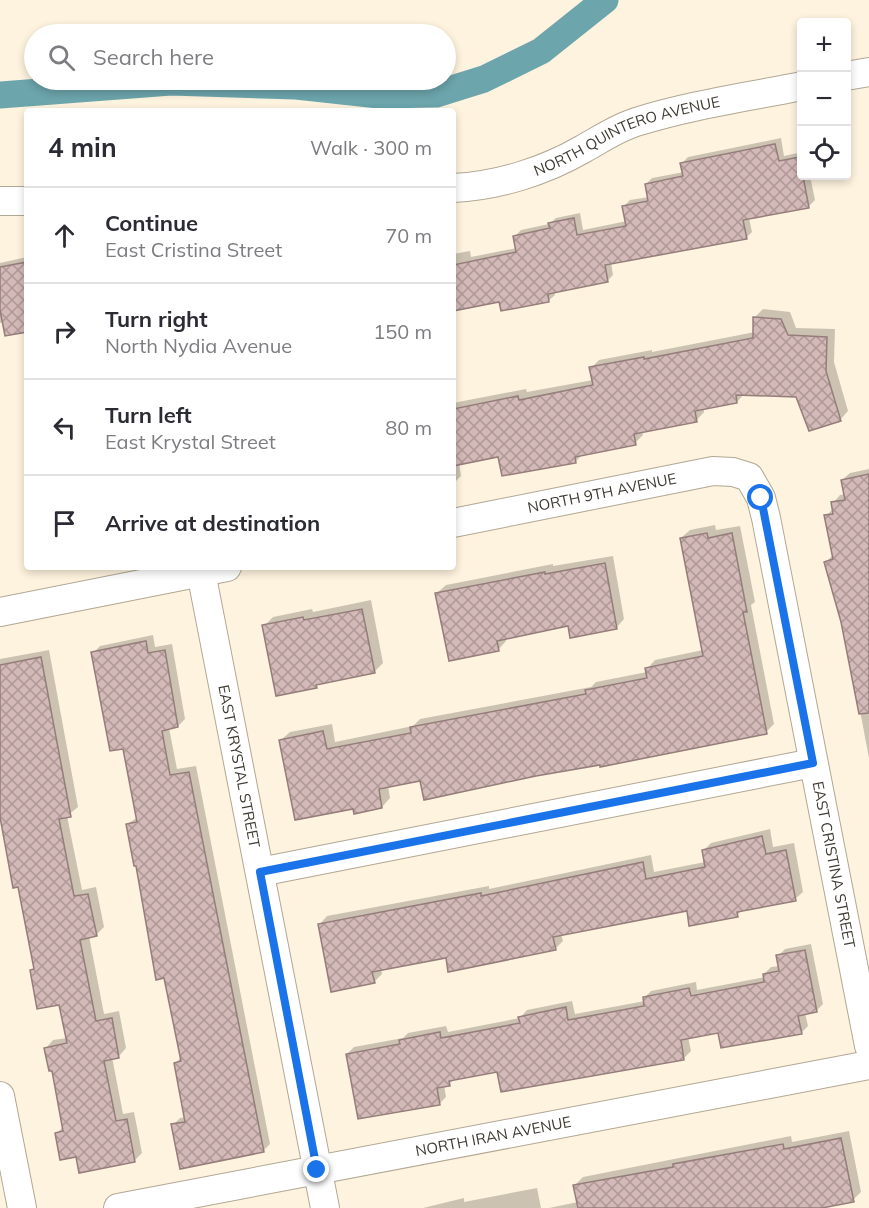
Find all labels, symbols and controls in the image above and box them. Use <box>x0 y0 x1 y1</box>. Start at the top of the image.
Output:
map controls <box>797 18 851 180</box>
button: + <box>797 18 851 72</box>
search box <box>24 24 456 90</box>
icon: search <box>45 41 78 74</box>
text: Search here <box>93 43 214 71</box>
button: − <box>797 72 851 126</box>
street label: NORTH QUINTERO AVENUE <box>531 92 722 180</box>
button: locate <box>797 126 851 180</box>
text: 4 min <box>48 131 117 164</box>
text: Walk · 300 m <box>310 135 432 160</box>
text: Continue <box>105 209 198 237</box>
icon: ahead <box>48 219 81 252</box>
text: 70 m <box>385 223 432 248</box>
text: East Cristina Street <box>105 237 282 262</box>
text: Turn right <box>105 305 208 333</box>
icon: right <box>48 315 81 348</box>
text: 150 m <box>373 319 432 344</box>
text: North Nydia Avenue <box>105 333 292 358</box>
text: Turn left <box>105 401 192 429</box>
icon: left <box>48 411 81 444</box>
text: 80 m <box>385 415 432 440</box>
text: East Krystal Street <box>105 429 276 454</box>
street label: NORTH 9TH AVENUE <box>526 469 678 517</box>
route start <box>747 484 773 510</box>
icon: arrive <box>48 507 81 540</box>
text: Arrive at destination <box>105 509 320 537</box>
street label: EAST KRYSTAL STREET <box>214 683 265 849</box>
street label: EAST CRISTINA STREET <box>809 780 860 950</box>
street label: NORTH IRAN AVENUE <box>414 1112 573 1160</box>
route end <box>303 1156 329 1182</box>

